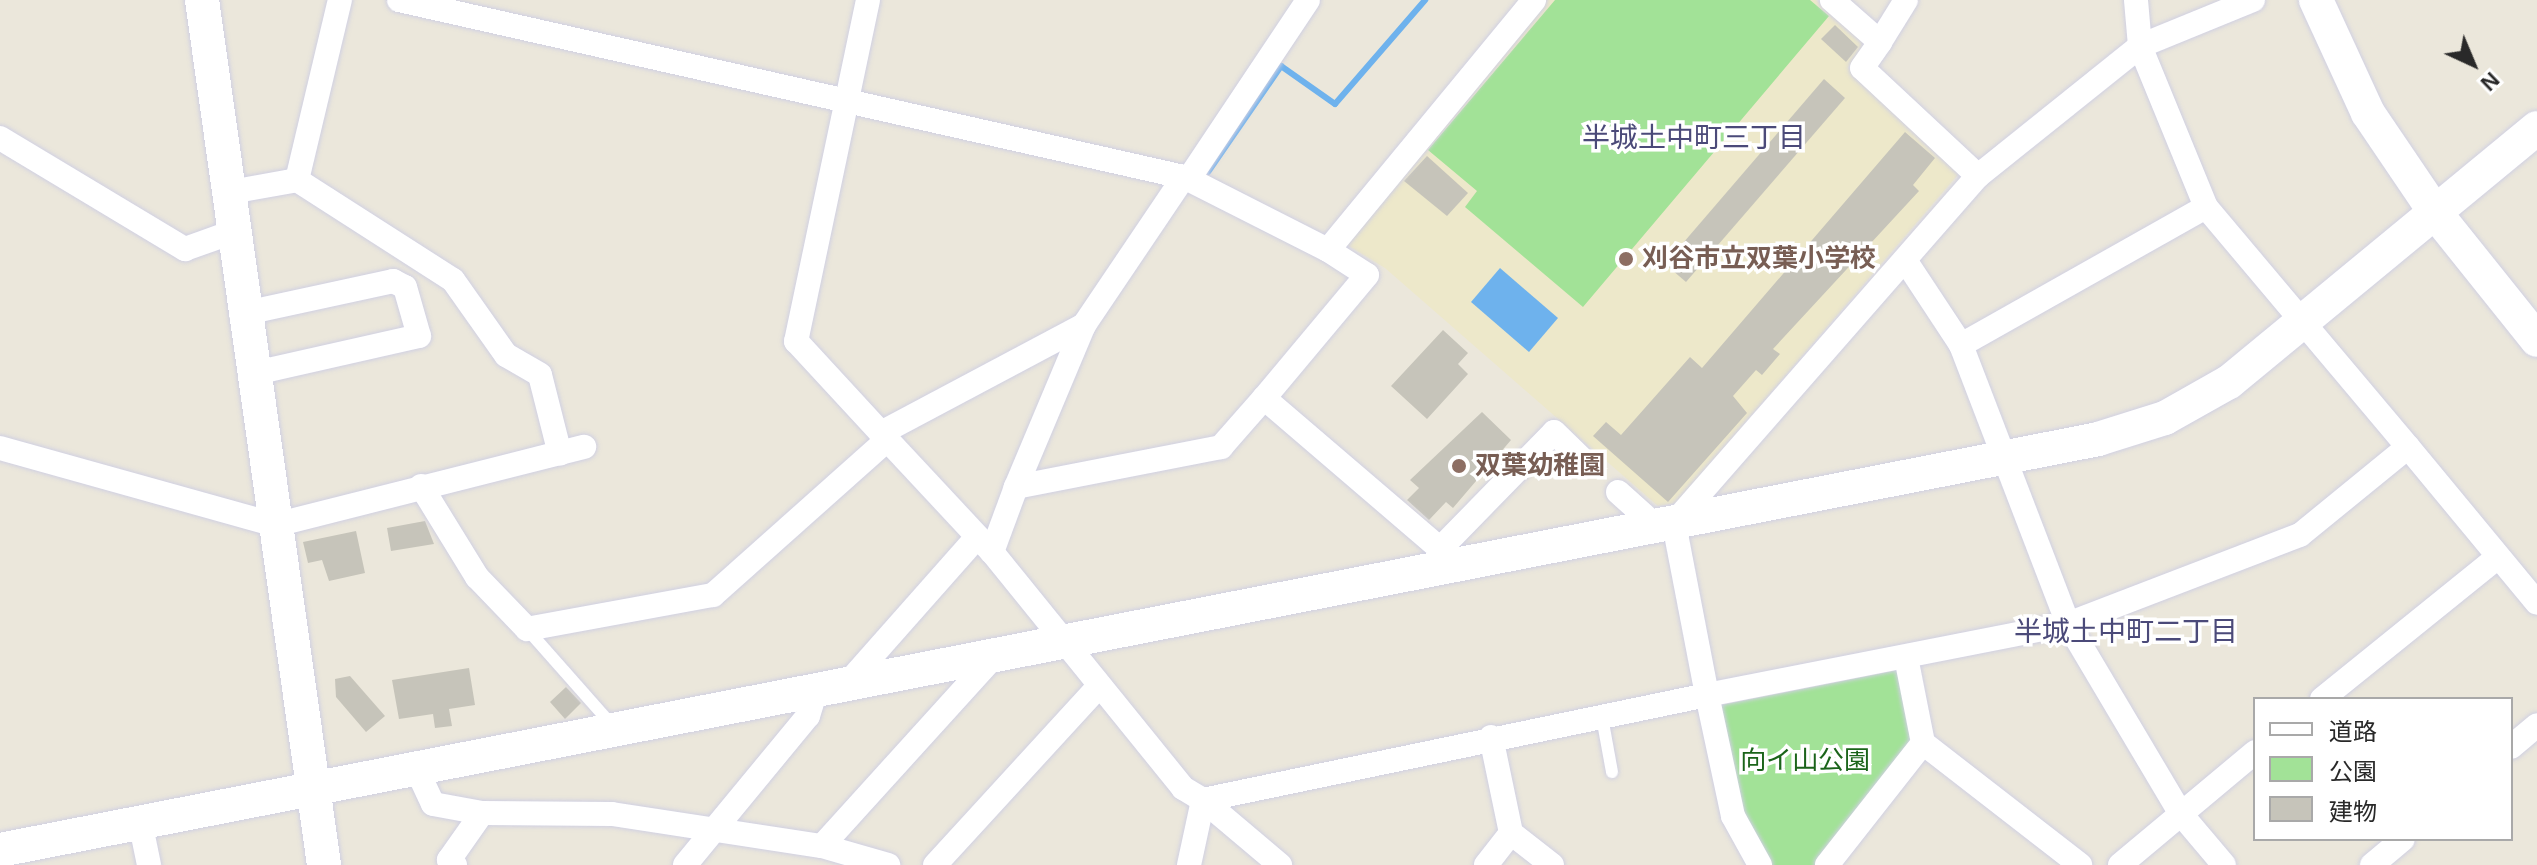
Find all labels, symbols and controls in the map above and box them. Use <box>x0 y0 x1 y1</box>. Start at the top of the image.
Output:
north arrow <box>2433 24 2513 104</box>
text: N <box>2476 67 2504 96</box>
district label: 半城土中町三丁目 <box>1582 121 1806 155</box>
place label: 刈谷市立双葉小学校 <box>1642 243 1876 275</box>
marker: 刈谷市立双葉小学校 <box>1617 250 1635 268</box>
place label: 双葉幼稚園 <box>1475 450 1605 482</box>
marker: 双葉幼稚園 <box>1450 457 1468 475</box>
district label: 半城土中町二丁目 <box>2014 615 2238 649</box>
legend <box>2253 697 2513 841</box>
text: 道路 <box>2329 718 2377 745</box>
park label: 向イ山公園 <box>1740 745 1870 777</box>
text: 公園 <box>2329 758 2377 785</box>
text: 建物 <box>2329 798 2377 825</box>

